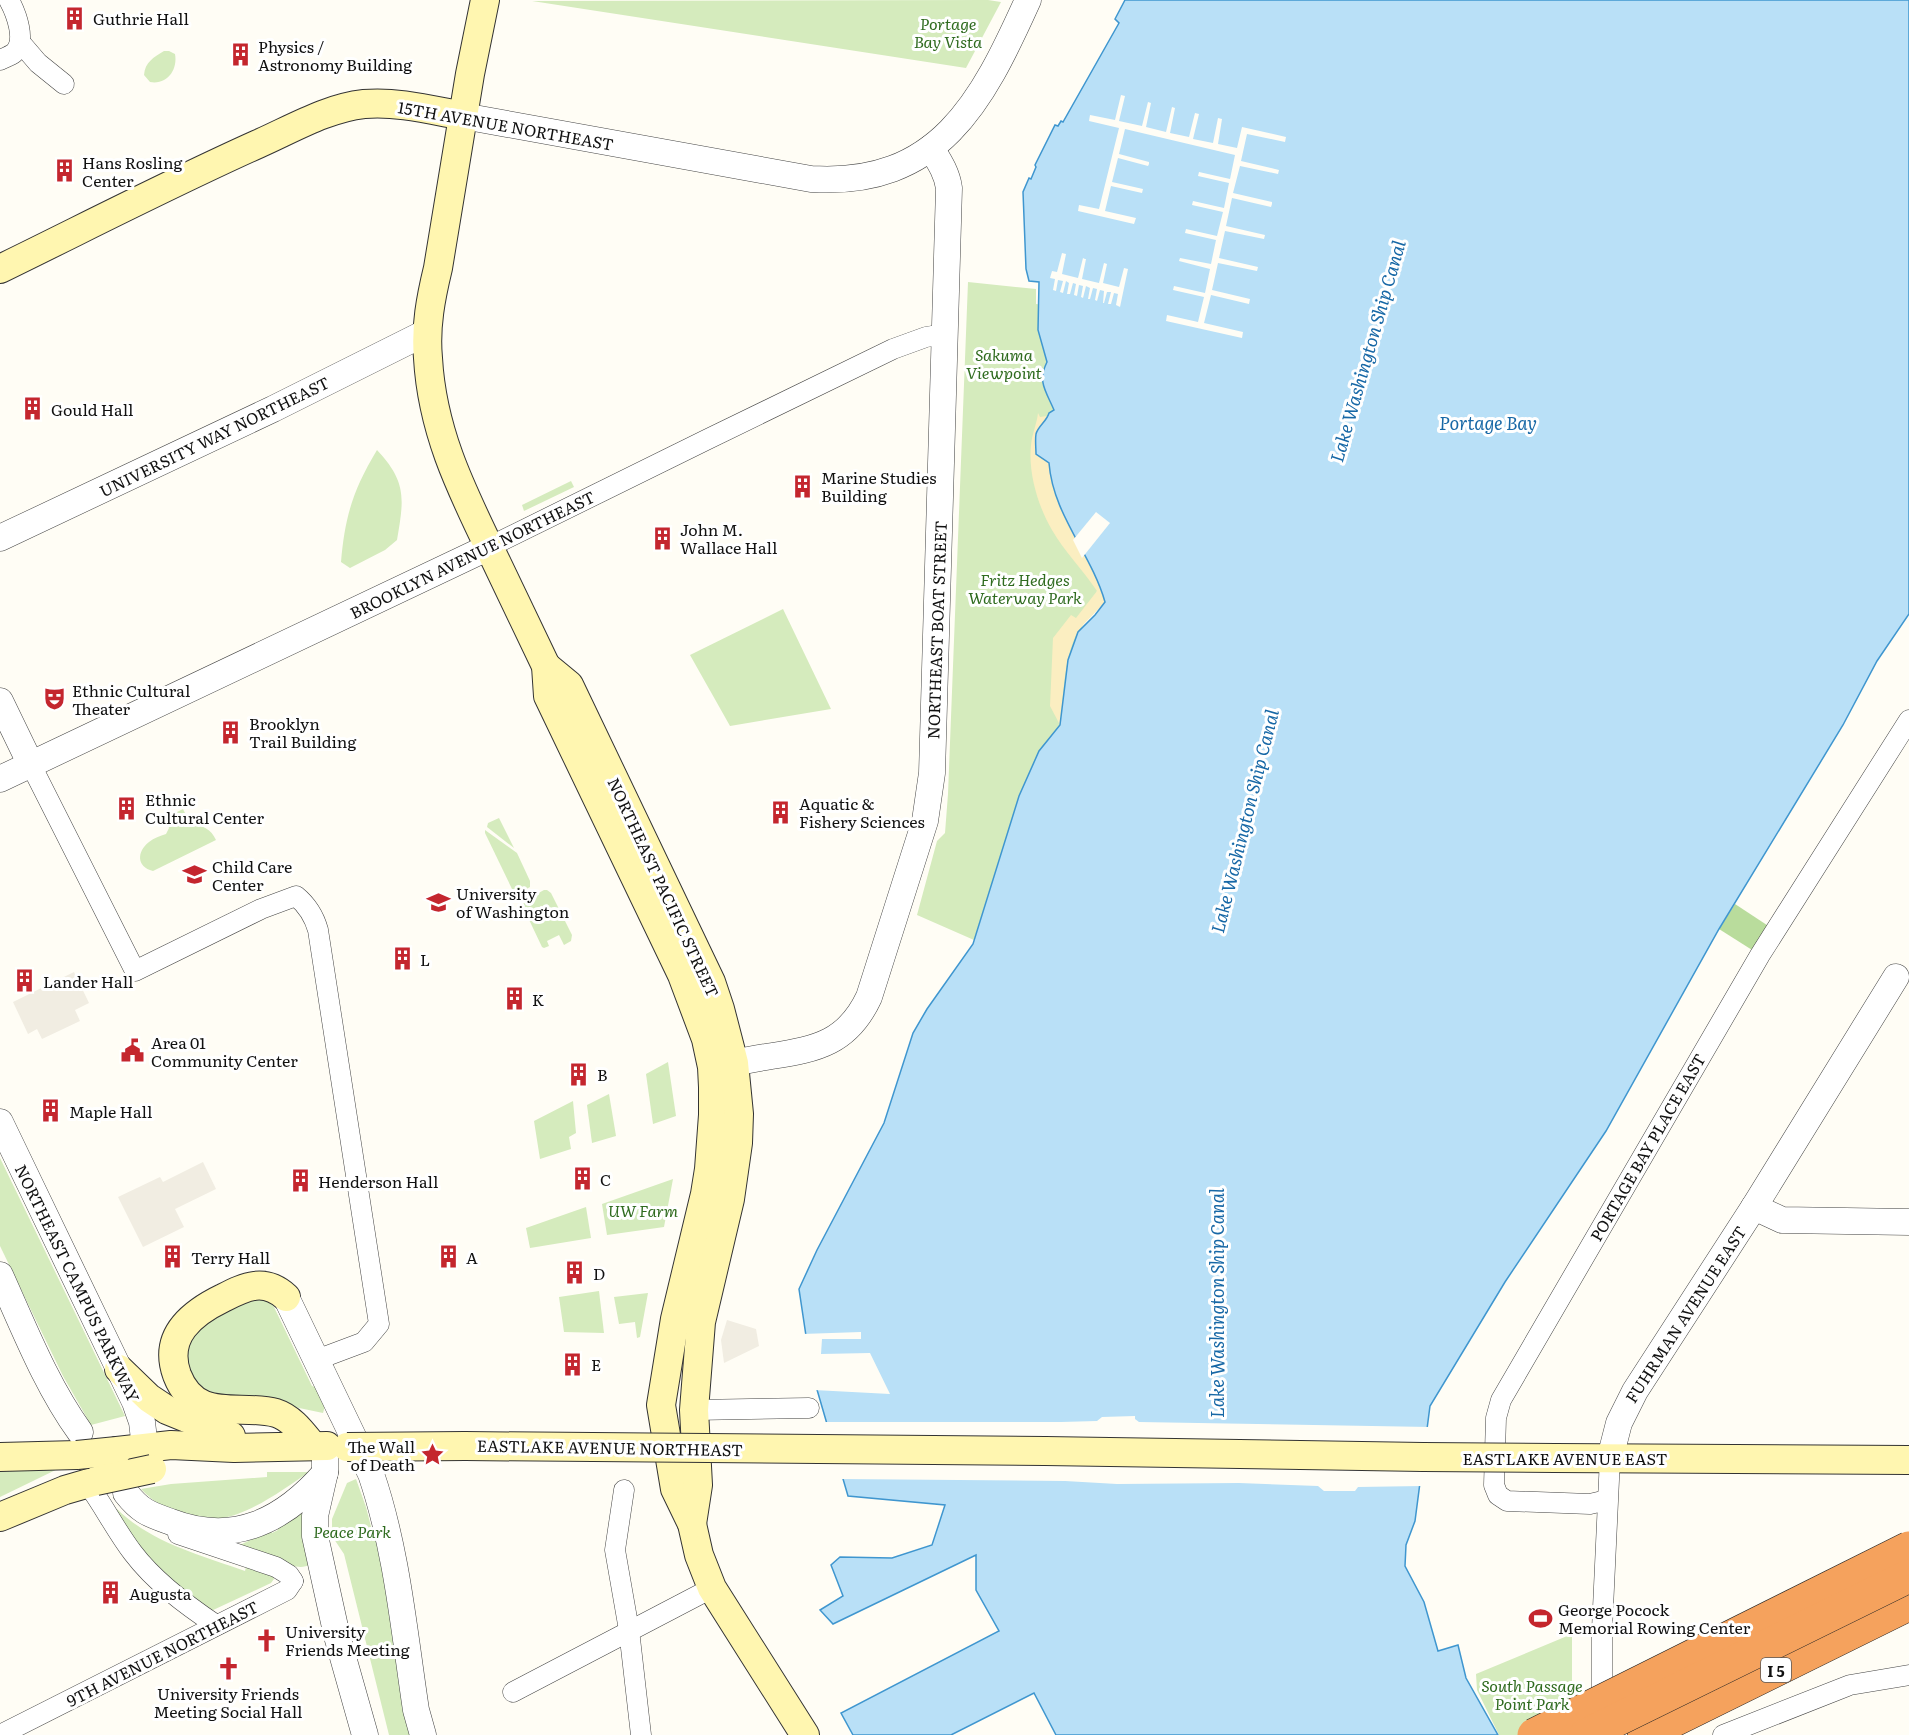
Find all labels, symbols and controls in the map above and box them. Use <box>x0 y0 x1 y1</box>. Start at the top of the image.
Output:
building icon: Guthrie Hall <box>62 5 88 31</box>
place label: Guthrie Hall <box>93 6 189 30</box>
park label: Portage Bay Vista <box>914 11 983 53</box>
place label: Physics / Astronomy Building <box>258 34 412 76</box>
building icon: Physics / Astronomy Building <box>227 42 253 68</box>
street label: 15TH AVENUE NORTHEAST <box>396 94 616 156</box>
place label: Hans Rosling Center <box>82 150 183 192</box>
building icon: Hans Rosling Center <box>51 158 77 184</box>
water label: Lake Washington Ship Canal <box>1322 236 1412 465</box>
park label: Sakuma Viewpoint <box>966 342 1043 384</box>
street label: UNIVERSITY WAY NORTHEAST <box>95 370 333 502</box>
building icon: Gould Hall <box>20 396 46 422</box>
place label: Gould Hall <box>51 397 133 421</box>
water label: Portage Bay <box>1439 409 1537 436</box>
place label: Marine Studies Building <box>821 465 936 507</box>
building icon: Marine Studies Building <box>790 473 816 499</box>
street label: BROOKLYN AVENUE NORTHEAST <box>345 484 599 624</box>
place label: John M. Wallace Hall <box>680 517 777 559</box>
street label: NORTHEAST BOAT STREET <box>920 520 952 740</box>
building icon: John M. Wallace Hall <box>649 525 675 551</box>
park label: Fritz Hedges Waterway Park <box>968 567 1082 609</box>
place label: Ethnic Cultural Theater <box>72 678 190 720</box>
theatre icon: Ethnic Cultural Theater <box>41 686 67 712</box>
water label: Lake Washington Ship Canal <box>1203 705 1285 936</box>
place label: Brooklyn Trail Building <box>249 711 356 753</box>
building icon: Brooklyn Trail Building <box>218 719 244 745</box>
street label: NORTHEAST PACIFIC STREET <box>602 773 726 1001</box>
place label: Ethnic Cultural Center <box>145 787 264 829</box>
place label: Aquatic & Fishery Sciences <box>799 791 925 833</box>
building icon: Ethnic Cultural Center <box>114 795 140 821</box>
building icon: Aquatic & Fishery Sciences <box>768 799 794 825</box>
place label: Child Care Center <box>212 854 292 896</box>
school or university icon: Child Care Center <box>181 862 207 888</box>
place label: University of Washington <box>456 881 570 923</box>
school or university icon: University of Washington <box>425 889 451 915</box>
building icon: L <box>389 946 415 972</box>
place label: L <box>420 947 430 971</box>
building icon: Lander Hall <box>12 968 38 994</box>
place label: Lander Hall <box>43 969 133 993</box>
building icon: K <box>501 986 527 1012</box>
place label: K <box>532 987 544 1011</box>
place label: Area 01 Community Center <box>151 1030 298 1072</box>
public building icon: Area 01 Community Center <box>120 1038 146 1064</box>
street label: PORTAGE BAY PLACE EAST <box>1583 1049 1711 1245</box>
building icon: B <box>566 1061 592 1087</box>
place label: B <box>597 1062 608 1086</box>
building icon: Maple Hall <box>38 1098 64 1124</box>
place label: Maple Hall <box>69 1099 152 1123</box>
street label: NORTHEAST CAMPUS PARKWAY <box>10 1160 146 1407</box>
building icon: C <box>569 1166 595 1192</box>
place label: C <box>600 1167 611 1191</box>
building icon: Henderson Hall <box>287 1168 313 1194</box>
place label: Henderson Hall <box>318 1169 438 1193</box>
water label: Lake Washington Ship Canal <box>1203 1187 1230 1418</box>
park label: UW Farm <box>608 1198 678 1222</box>
street label: FUHRMAN AVENUE EAST <box>1619 1221 1751 1407</box>
building icon: Terry Hall <box>160 1244 186 1270</box>
building icon: A <box>435 1244 461 1270</box>
place label: Terry Hall <box>191 1245 270 1269</box>
place label: A <box>466 1245 478 1269</box>
building icon: D <box>562 1260 588 1286</box>
place label: D <box>593 1261 605 1285</box>
building icon: E <box>560 1351 586 1377</box>
place label: E <box>591 1352 601 1376</box>
street label: EASTLAKE AVENUE NORTHEAST <box>477 1433 743 1461</box>
place label: The Wall of Death <box>347 1434 415 1476</box>
place icon: The Wall of Death <box>420 1442 446 1468</box>
street label: EASTLAKE AVENUE EAST <box>1462 1446 1668 1470</box>
park label: Peace Park <box>313 1519 391 1543</box>
building icon: Augusta <box>98 1580 124 1606</box>
place label: Augusta <box>129 1581 192 1605</box>
street label: 9TH AVENUE NORTHEAST <box>62 1594 262 1712</box>
place label: George Pocock Memorial Rowing Center <box>1558 1597 1751 1639</box>
sports icon: George Pocock Memorial Rowing Center <box>1527 1605 1553 1631</box>
place label: University Friends Meeting <box>285 1619 410 1661</box>
church icon: University Friends Meeting <box>254 1627 280 1653</box>
church icon: University Friends Meeting Social Hall <box>215 1655 241 1681</box>
road number: I 5 <box>1761 1658 1791 1682</box>
park label: South Passage Point Park <box>1481 1673 1583 1715</box>
place label: University Friends Meeting Social Hall <box>154 1681 302 1723</box>

